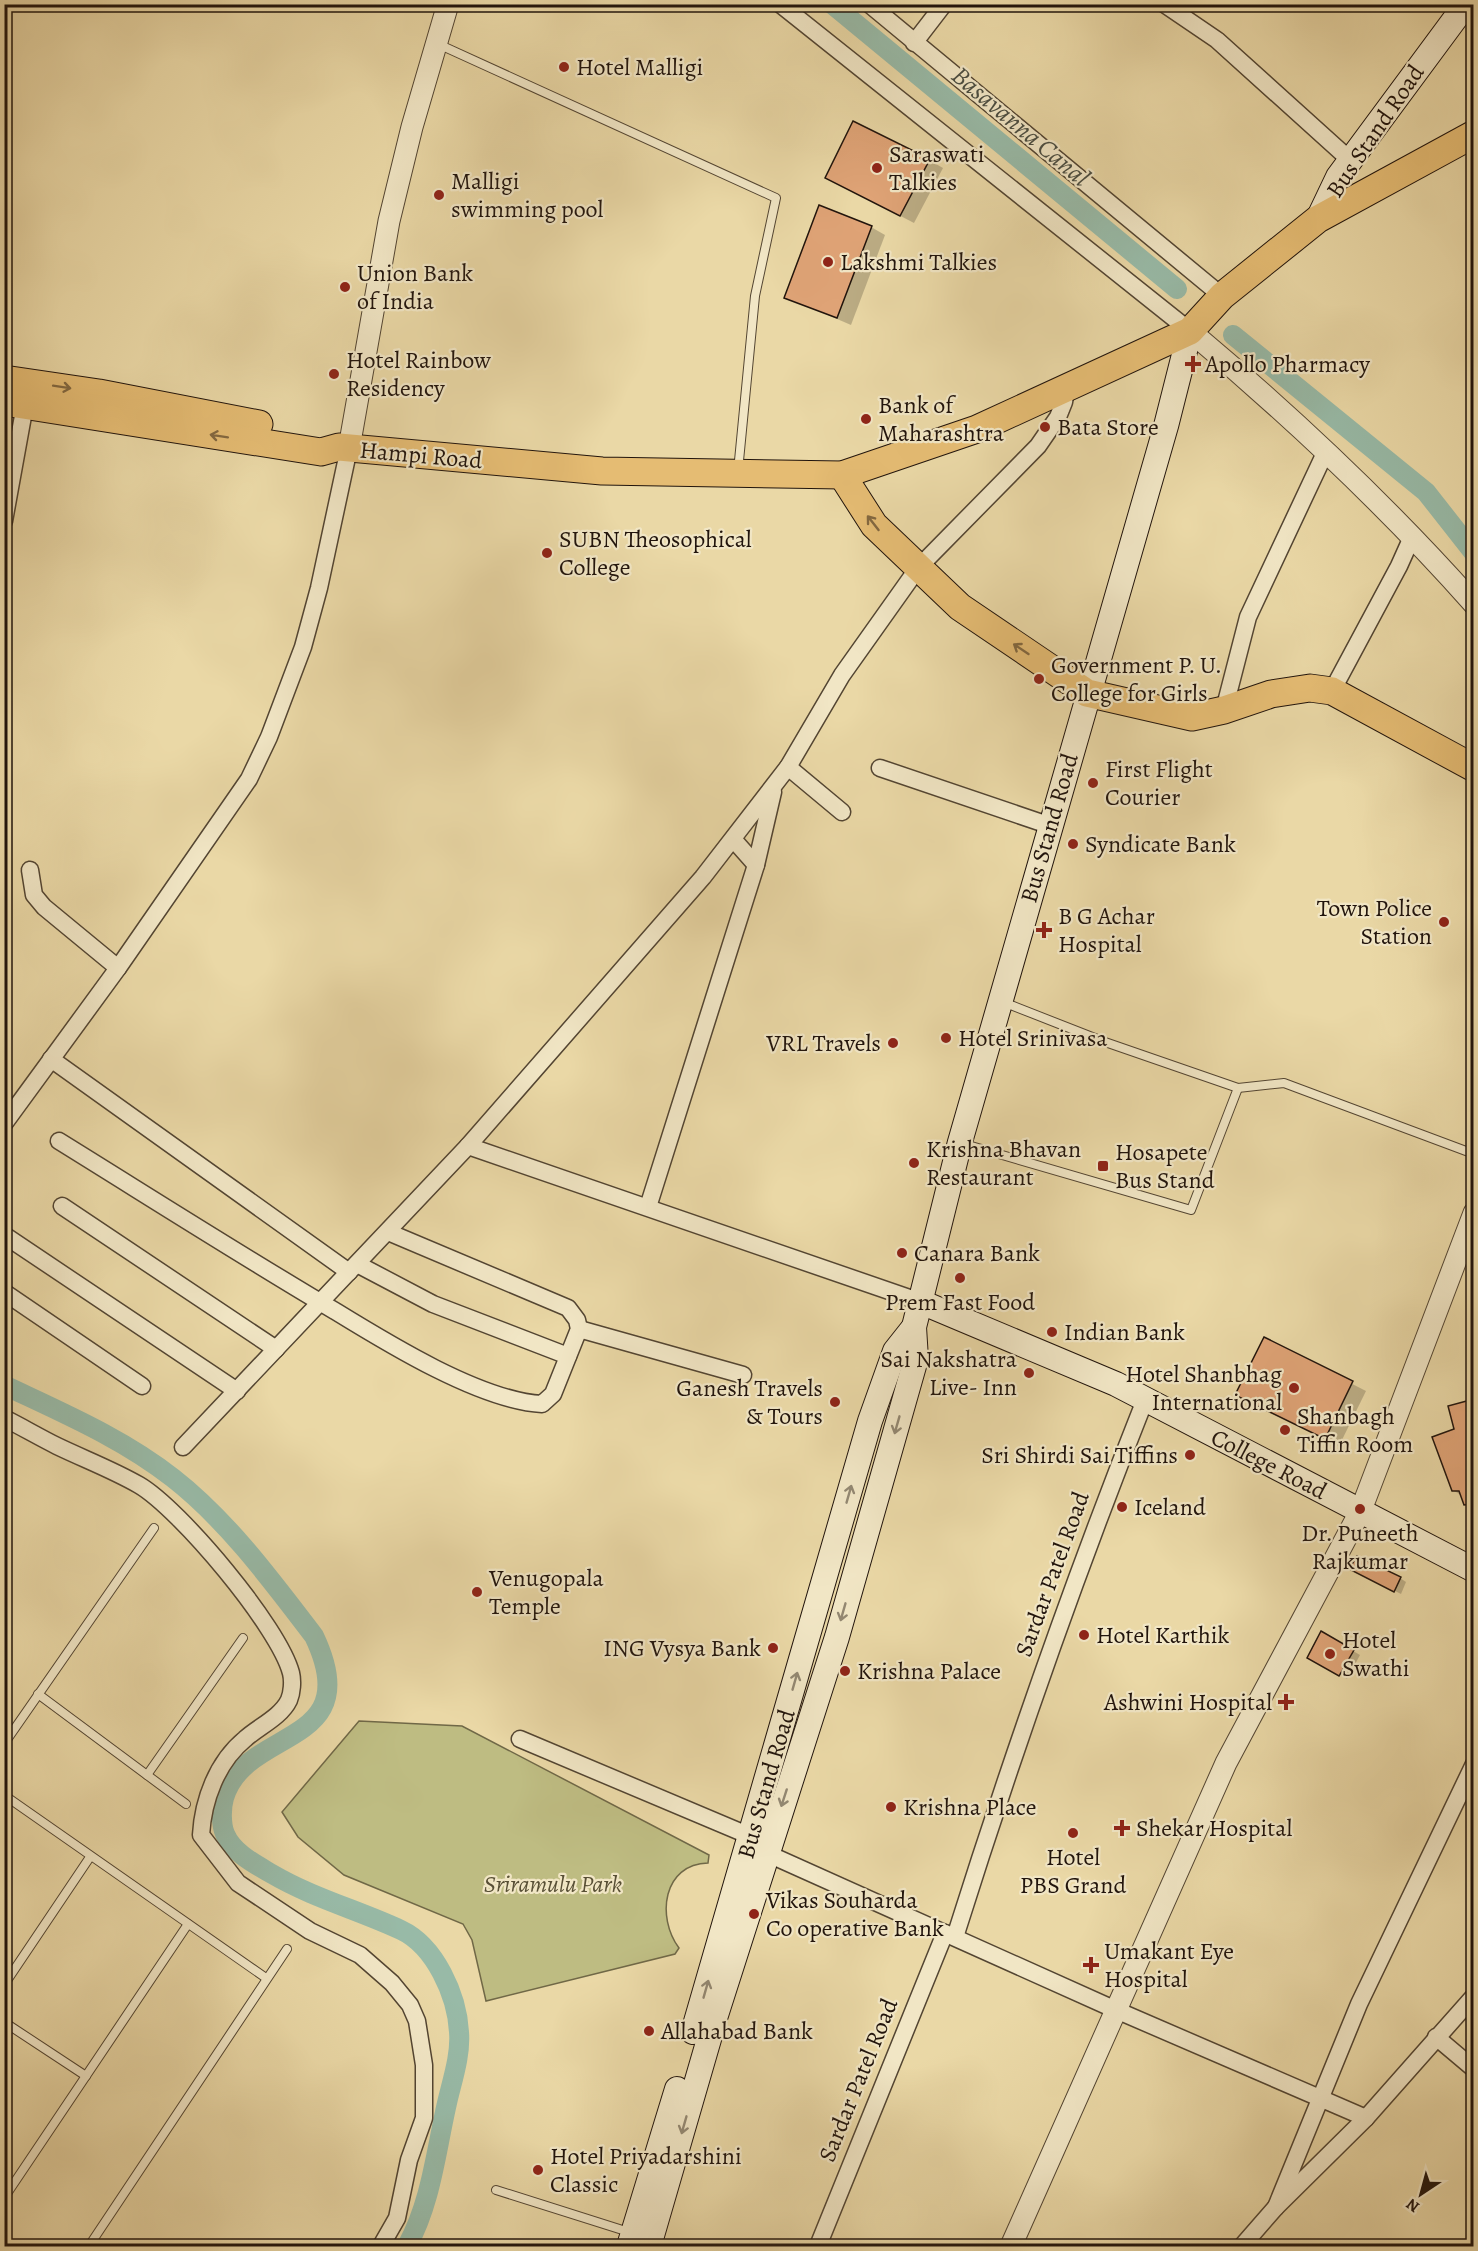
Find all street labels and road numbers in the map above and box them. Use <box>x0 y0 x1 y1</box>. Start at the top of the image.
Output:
street label: Bus Stand Road <box>1319 58 1431 204</box>
street label: Hampi Road <box>358 434 484 476</box>
street label: Bus Stand Road <box>1012 749 1086 907</box>
street label: College Road <box>1206 1421 1333 1507</box>
street label: Sardar Patel Road <box>1007 1487 1097 1661</box>
street label: Bus Stand Road <box>729 1705 803 1863</box>
street label: Sardar Patel Road <box>811 1993 905 2166</box>

